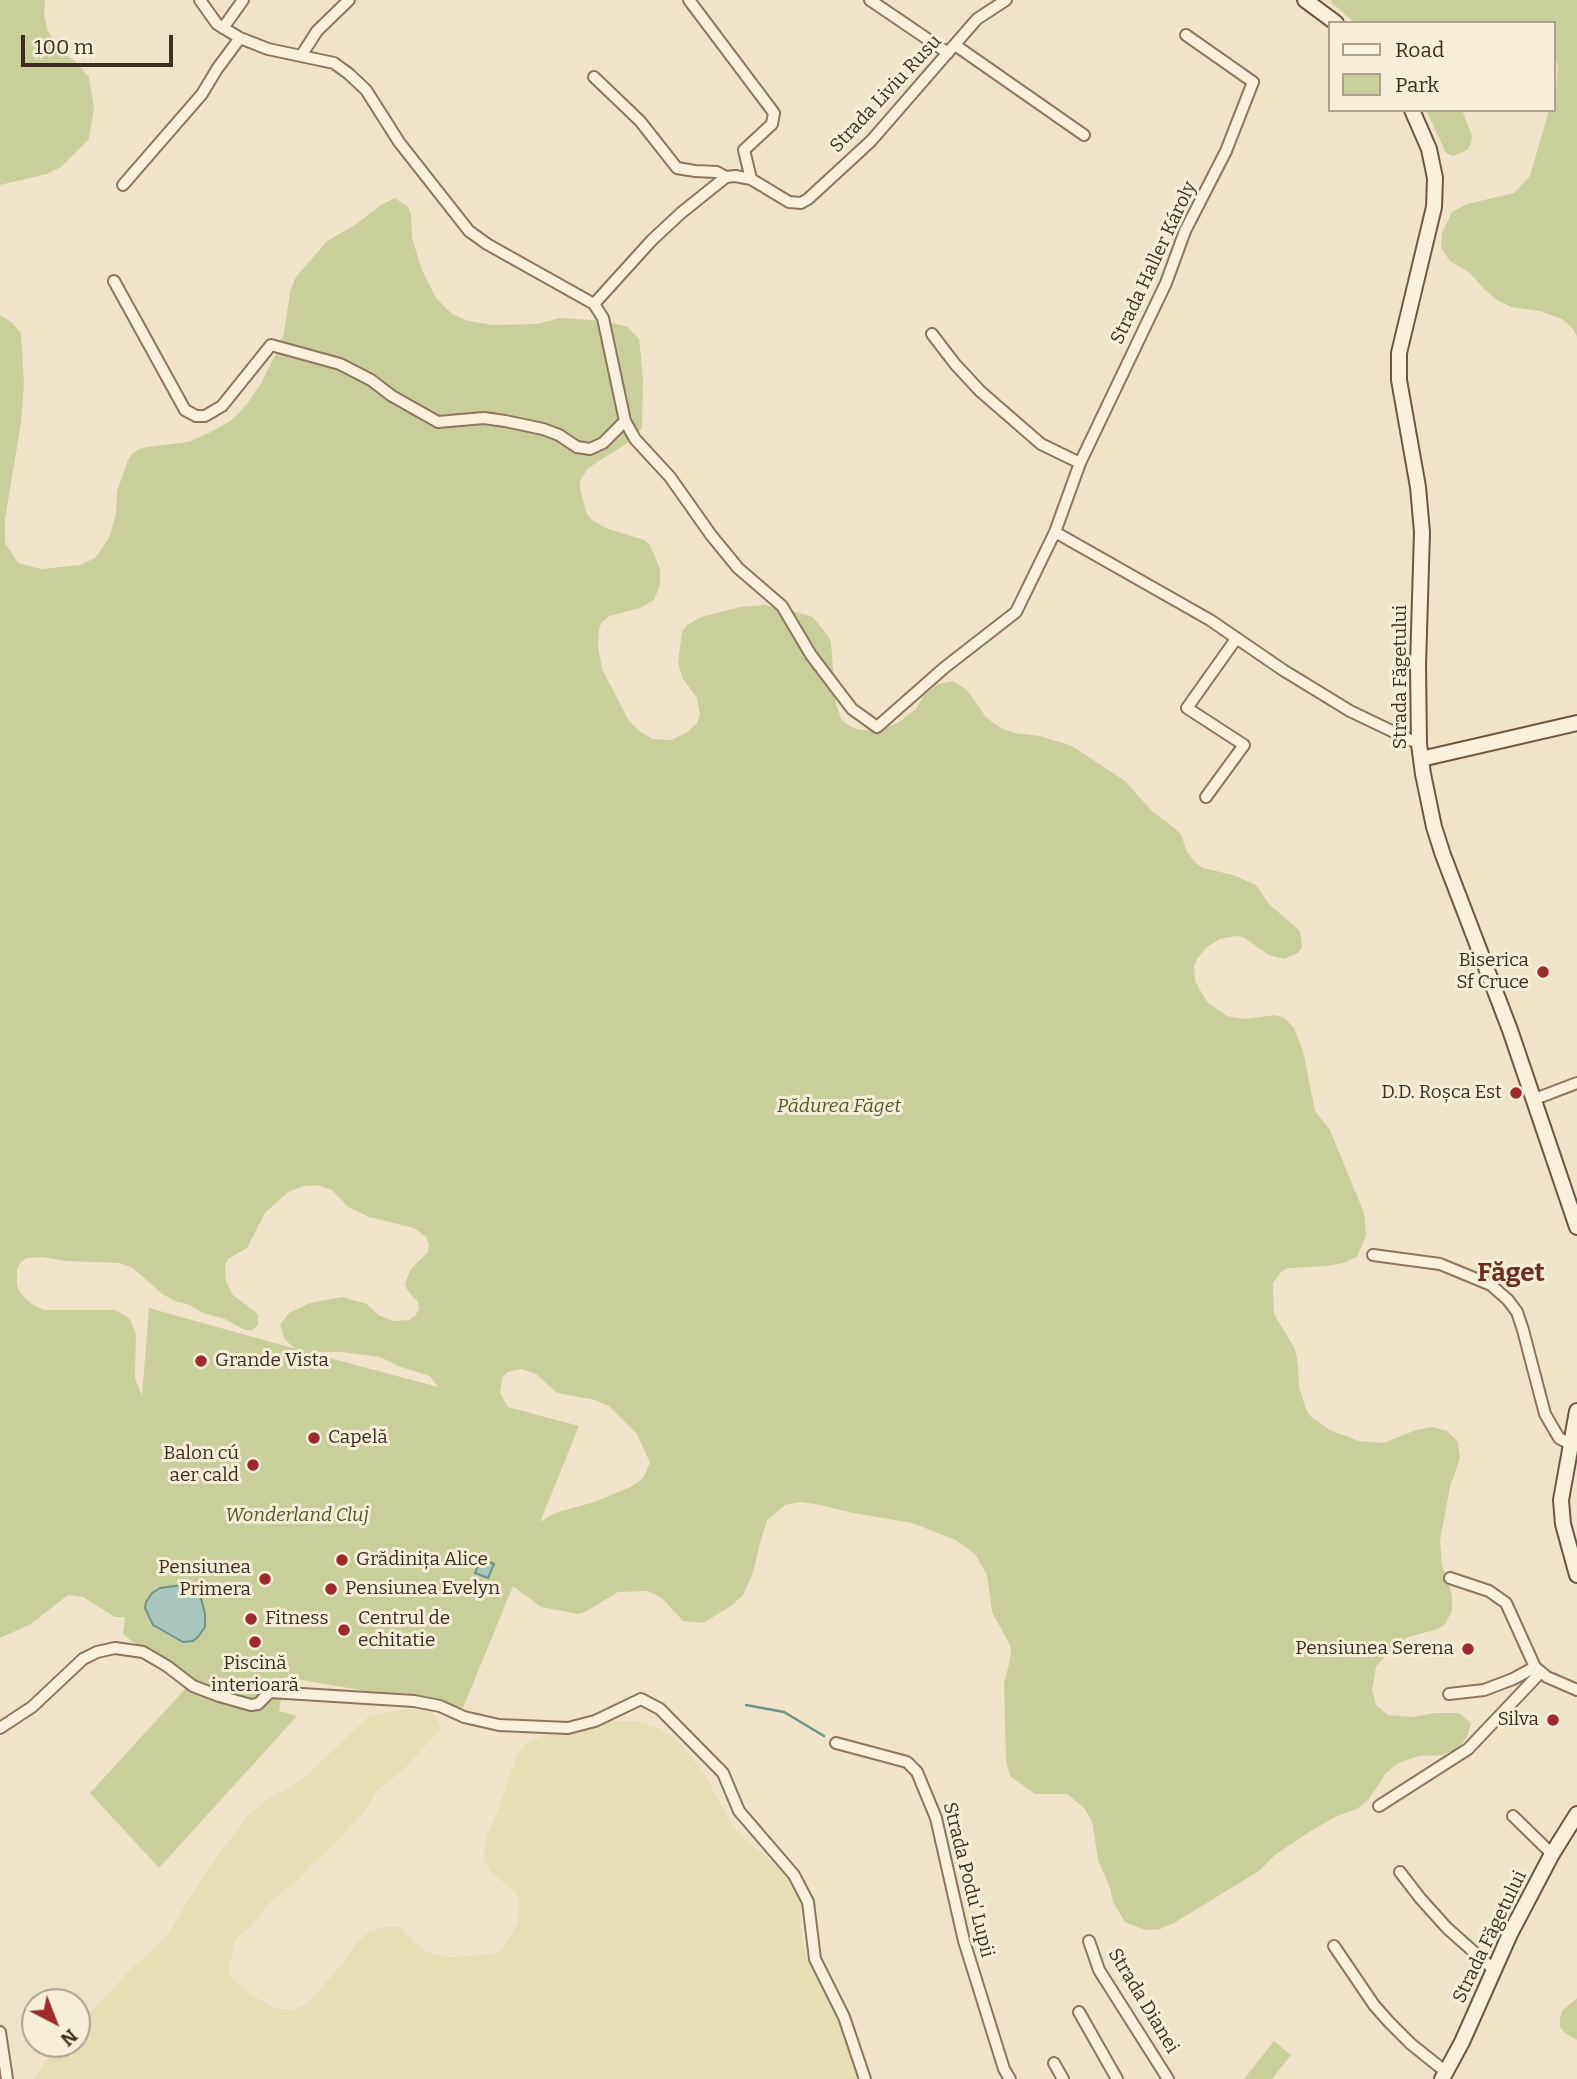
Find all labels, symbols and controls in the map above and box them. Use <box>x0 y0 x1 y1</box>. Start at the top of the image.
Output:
scale bar <box>24 21 177 65</box>
legend <box>1328 21 1556 112</box>
street label: Strada Liviu Rusu <box>826 30 946 158</box>
text: 100 m <box>34 34 94 60</box>
text: Road <box>1395 37 1444 63</box>
text: Park <box>1395 72 1439 98</box>
street label: Strada Haller Károly <box>1106 178 1202 348</box>
street label: Strada Făgetului <box>1390 605 1412 749</box>
place label: Biserica Sf Cruce <box>1456 950 1529 994</box>
marker: Biserica Sf Cruce <box>1535 964 1551 980</box>
place label: D.D. Roșca Est <box>1381 1082 1502 1104</box>
marker: D.D. Roșca Est <box>1508 1085 1524 1101</box>
park label: Pădurea Făget <box>777 1096 901 1118</box>
district label: Făget <box>1477 1258 1545 1290</box>
place label: Grande Vista <box>215 1350 329 1372</box>
marker: Grande Vista <box>193 1353 209 1369</box>
place label: Capelă <box>328 1427 388 1449</box>
marker: Capelă <box>306 1430 322 1446</box>
place label: Balon cú aer cald <box>163 1443 239 1487</box>
marker: Balon cú aer cald <box>245 1457 261 1473</box>
park label: Wonderland Cluj <box>225 1505 369 1527</box>
place label: Grădinița Alice <box>356 1549 488 1571</box>
marker: Grădinița Alice <box>334 1552 350 1568</box>
place label: Pensiunea Primera <box>158 1557 251 1601</box>
marker: Pensiunea Primera <box>257 1571 273 1587</box>
place label: Pensiunea Evelyn <box>345 1578 500 1600</box>
marker: Pensiunea Evelyn <box>323 1581 339 1597</box>
place label: Fitness <box>265 1608 328 1630</box>
place label: Centrul de echitatie <box>358 1608 450 1652</box>
marker: Fitness <box>243 1611 259 1627</box>
marker: Centrul de echitatie <box>336 1622 352 1638</box>
marker: Piscină interioară <box>247 1634 263 1650</box>
place label: Pensiunea Serena <box>1295 1638 1454 1660</box>
marker: Pensiunea Serena <box>1460 1641 1476 1657</box>
place label: Piscină interioară <box>211 1653 299 1697</box>
place label: Silva <box>1497 1709 1539 1731</box>
marker: Silva <box>1545 1712 1561 1728</box>
street label: Strada Podu' Lupii <box>938 1800 998 1960</box>
street label: Strada Făgetului <box>1448 1867 1532 2007</box>
street label: Strada Dianei <box>1103 1944 1183 2058</box>
north arrow <box>21 1988 91 2058</box>
text: N <box>56 2024 82 2051</box>

